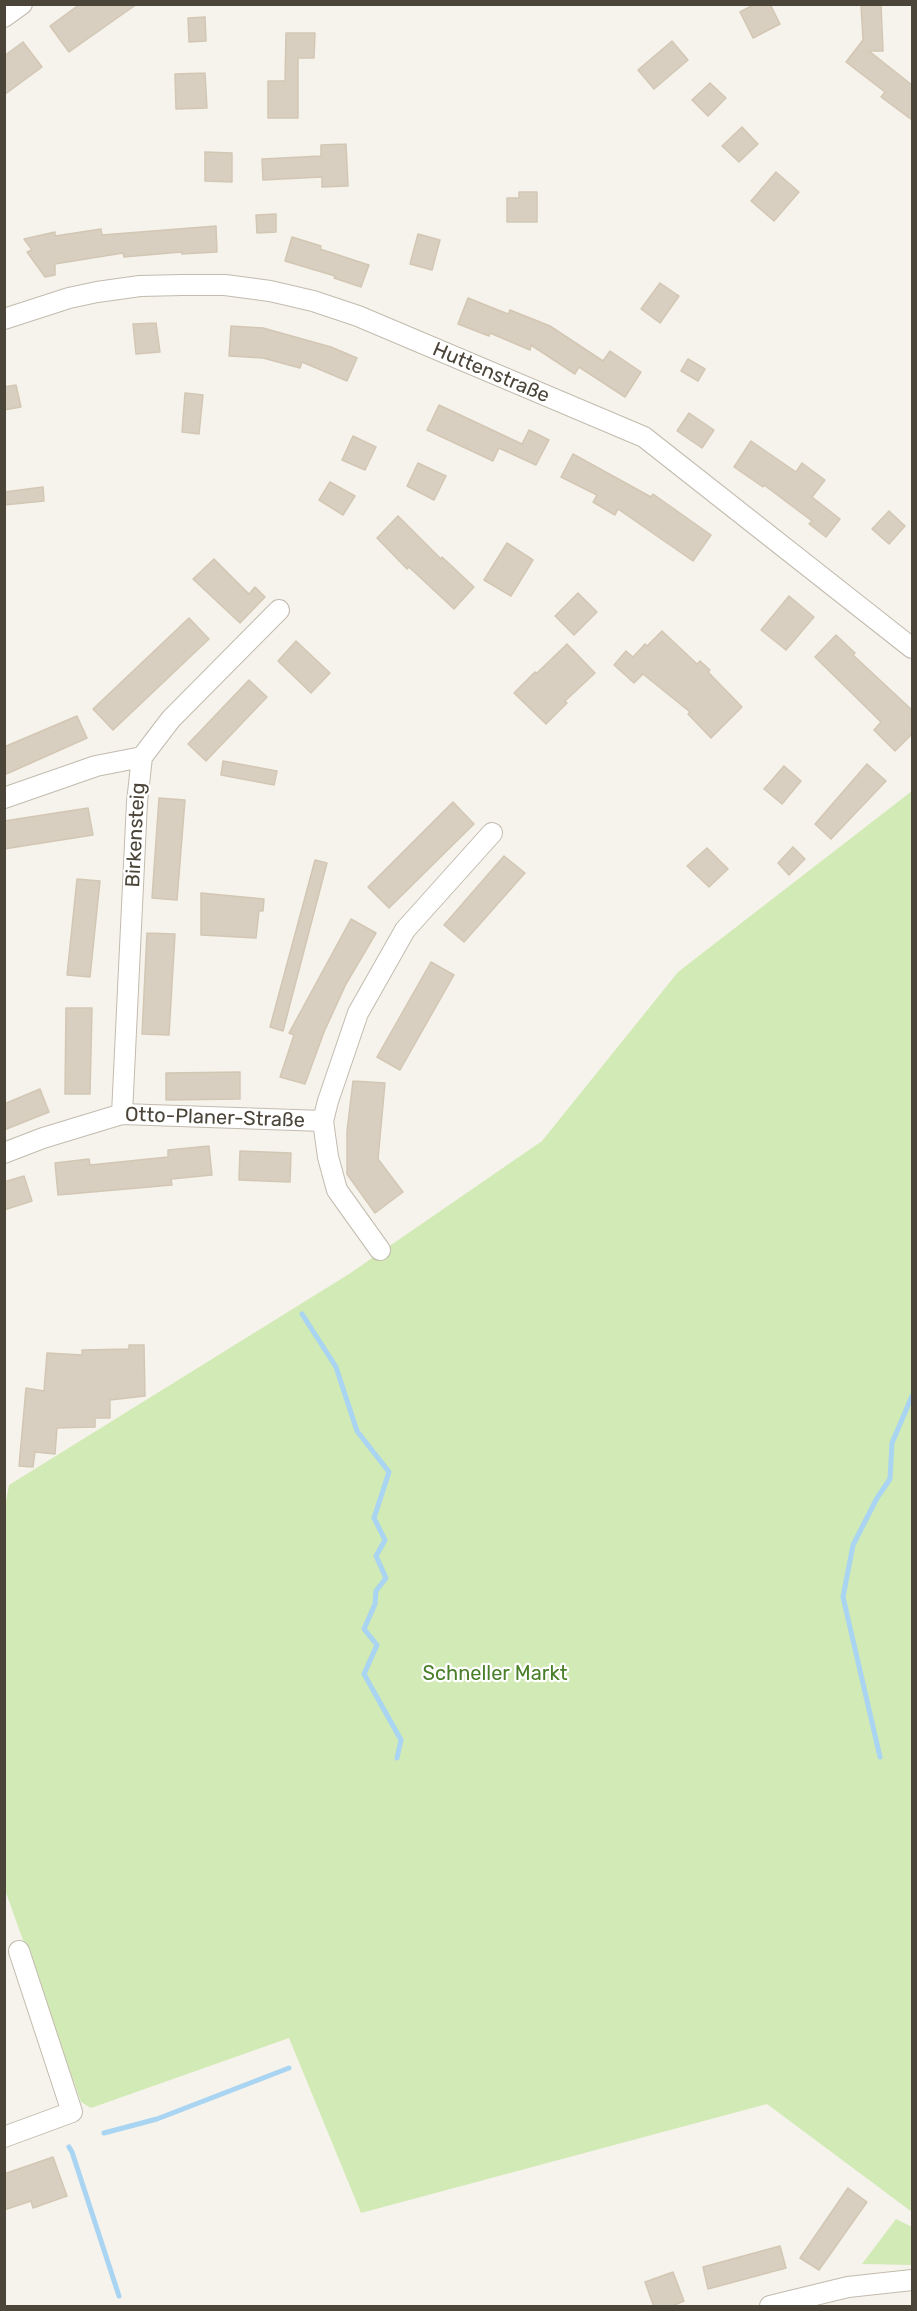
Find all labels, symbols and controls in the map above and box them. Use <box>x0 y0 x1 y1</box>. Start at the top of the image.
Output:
street label: Huttenstraße <box>429 338 553 408</box>
street label: Birkensteig <box>121 782 151 888</box>
street label: Otto-Planer-Straße <box>125 1103 305 1133</box>
park label: Schneller Markt <box>422 1662 568 1686</box>

